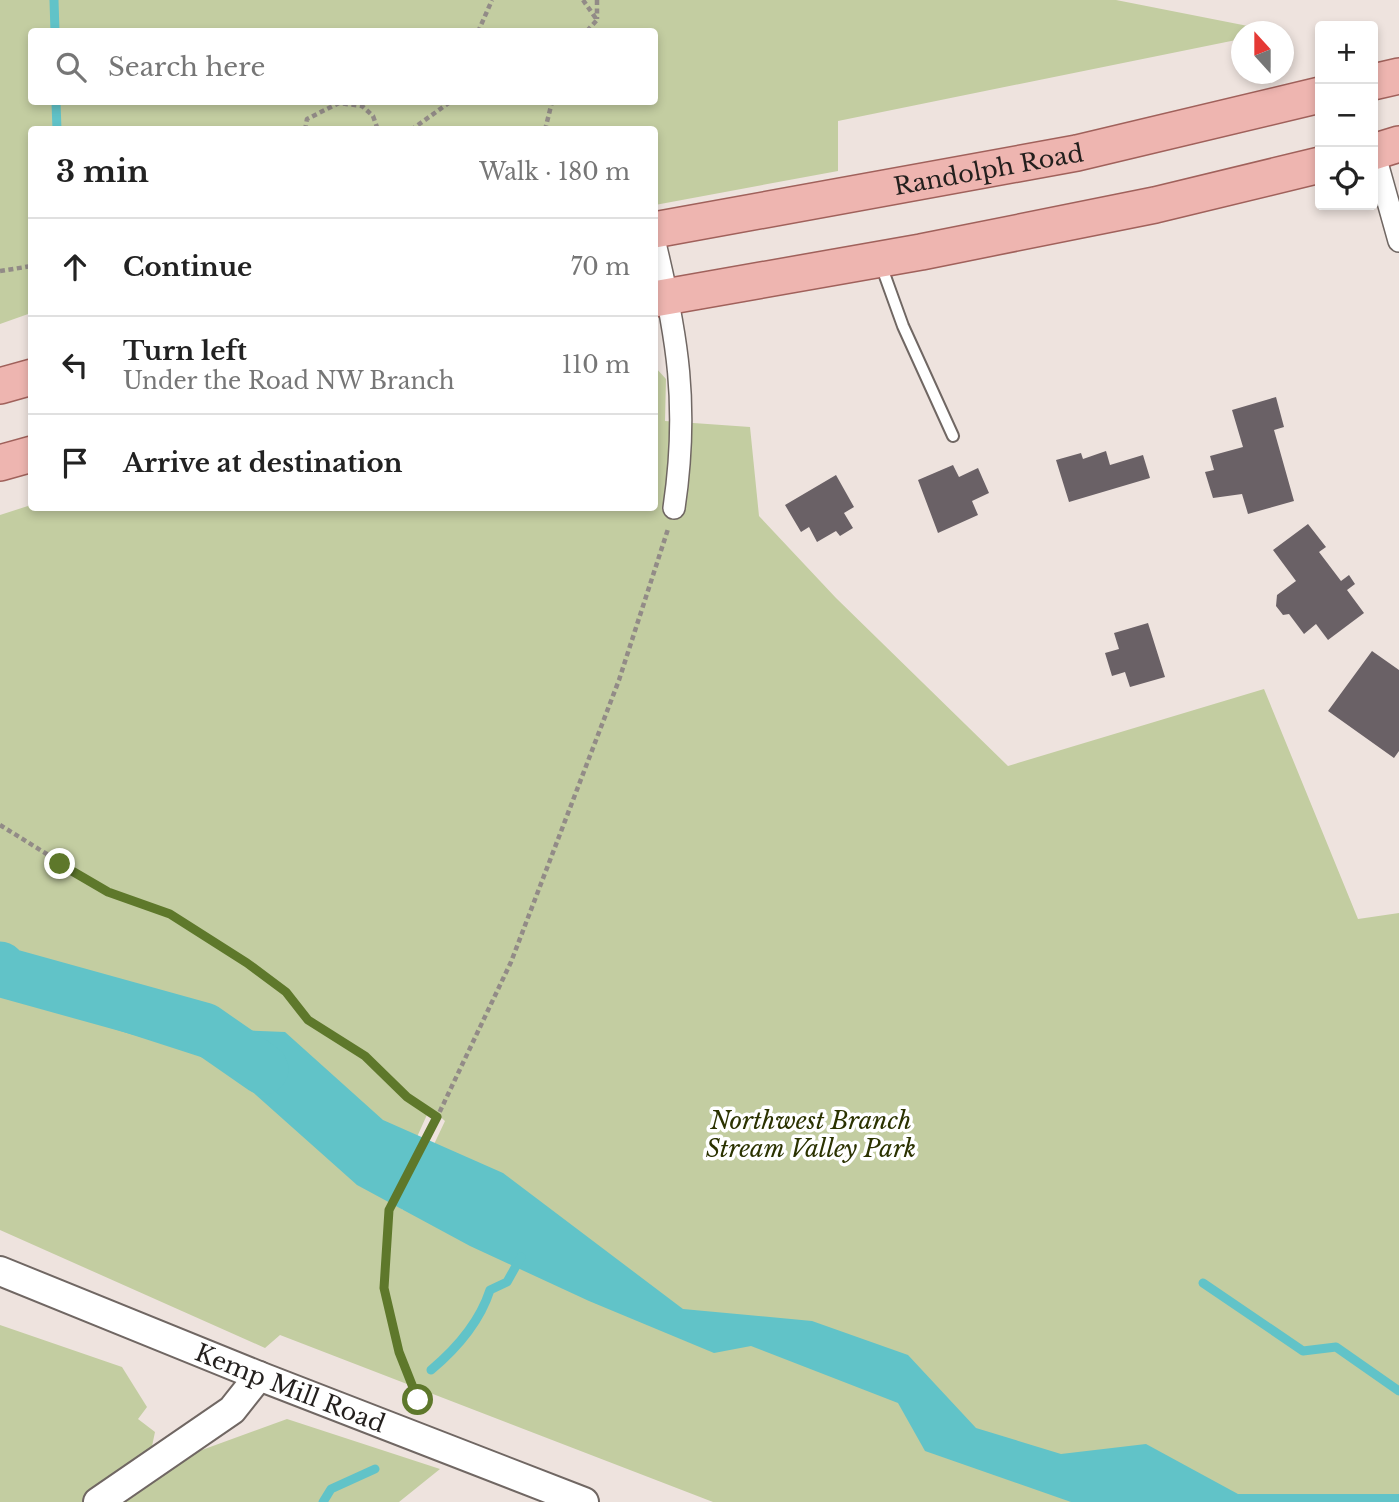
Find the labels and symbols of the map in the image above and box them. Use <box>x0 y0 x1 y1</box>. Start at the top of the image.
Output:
north arrow <box>1231 21 1294 84</box>
street label: Randolph Road <box>891 138 1086 201</box>
route end <box>44 848 75 879</box>
park label: Northwest Branch Stream Valley Park <box>706 1106 916 1163</box>
street label: Kemp Mill Road <box>191 1337 390 1438</box>
route start <box>402 1384 433 1415</box>

